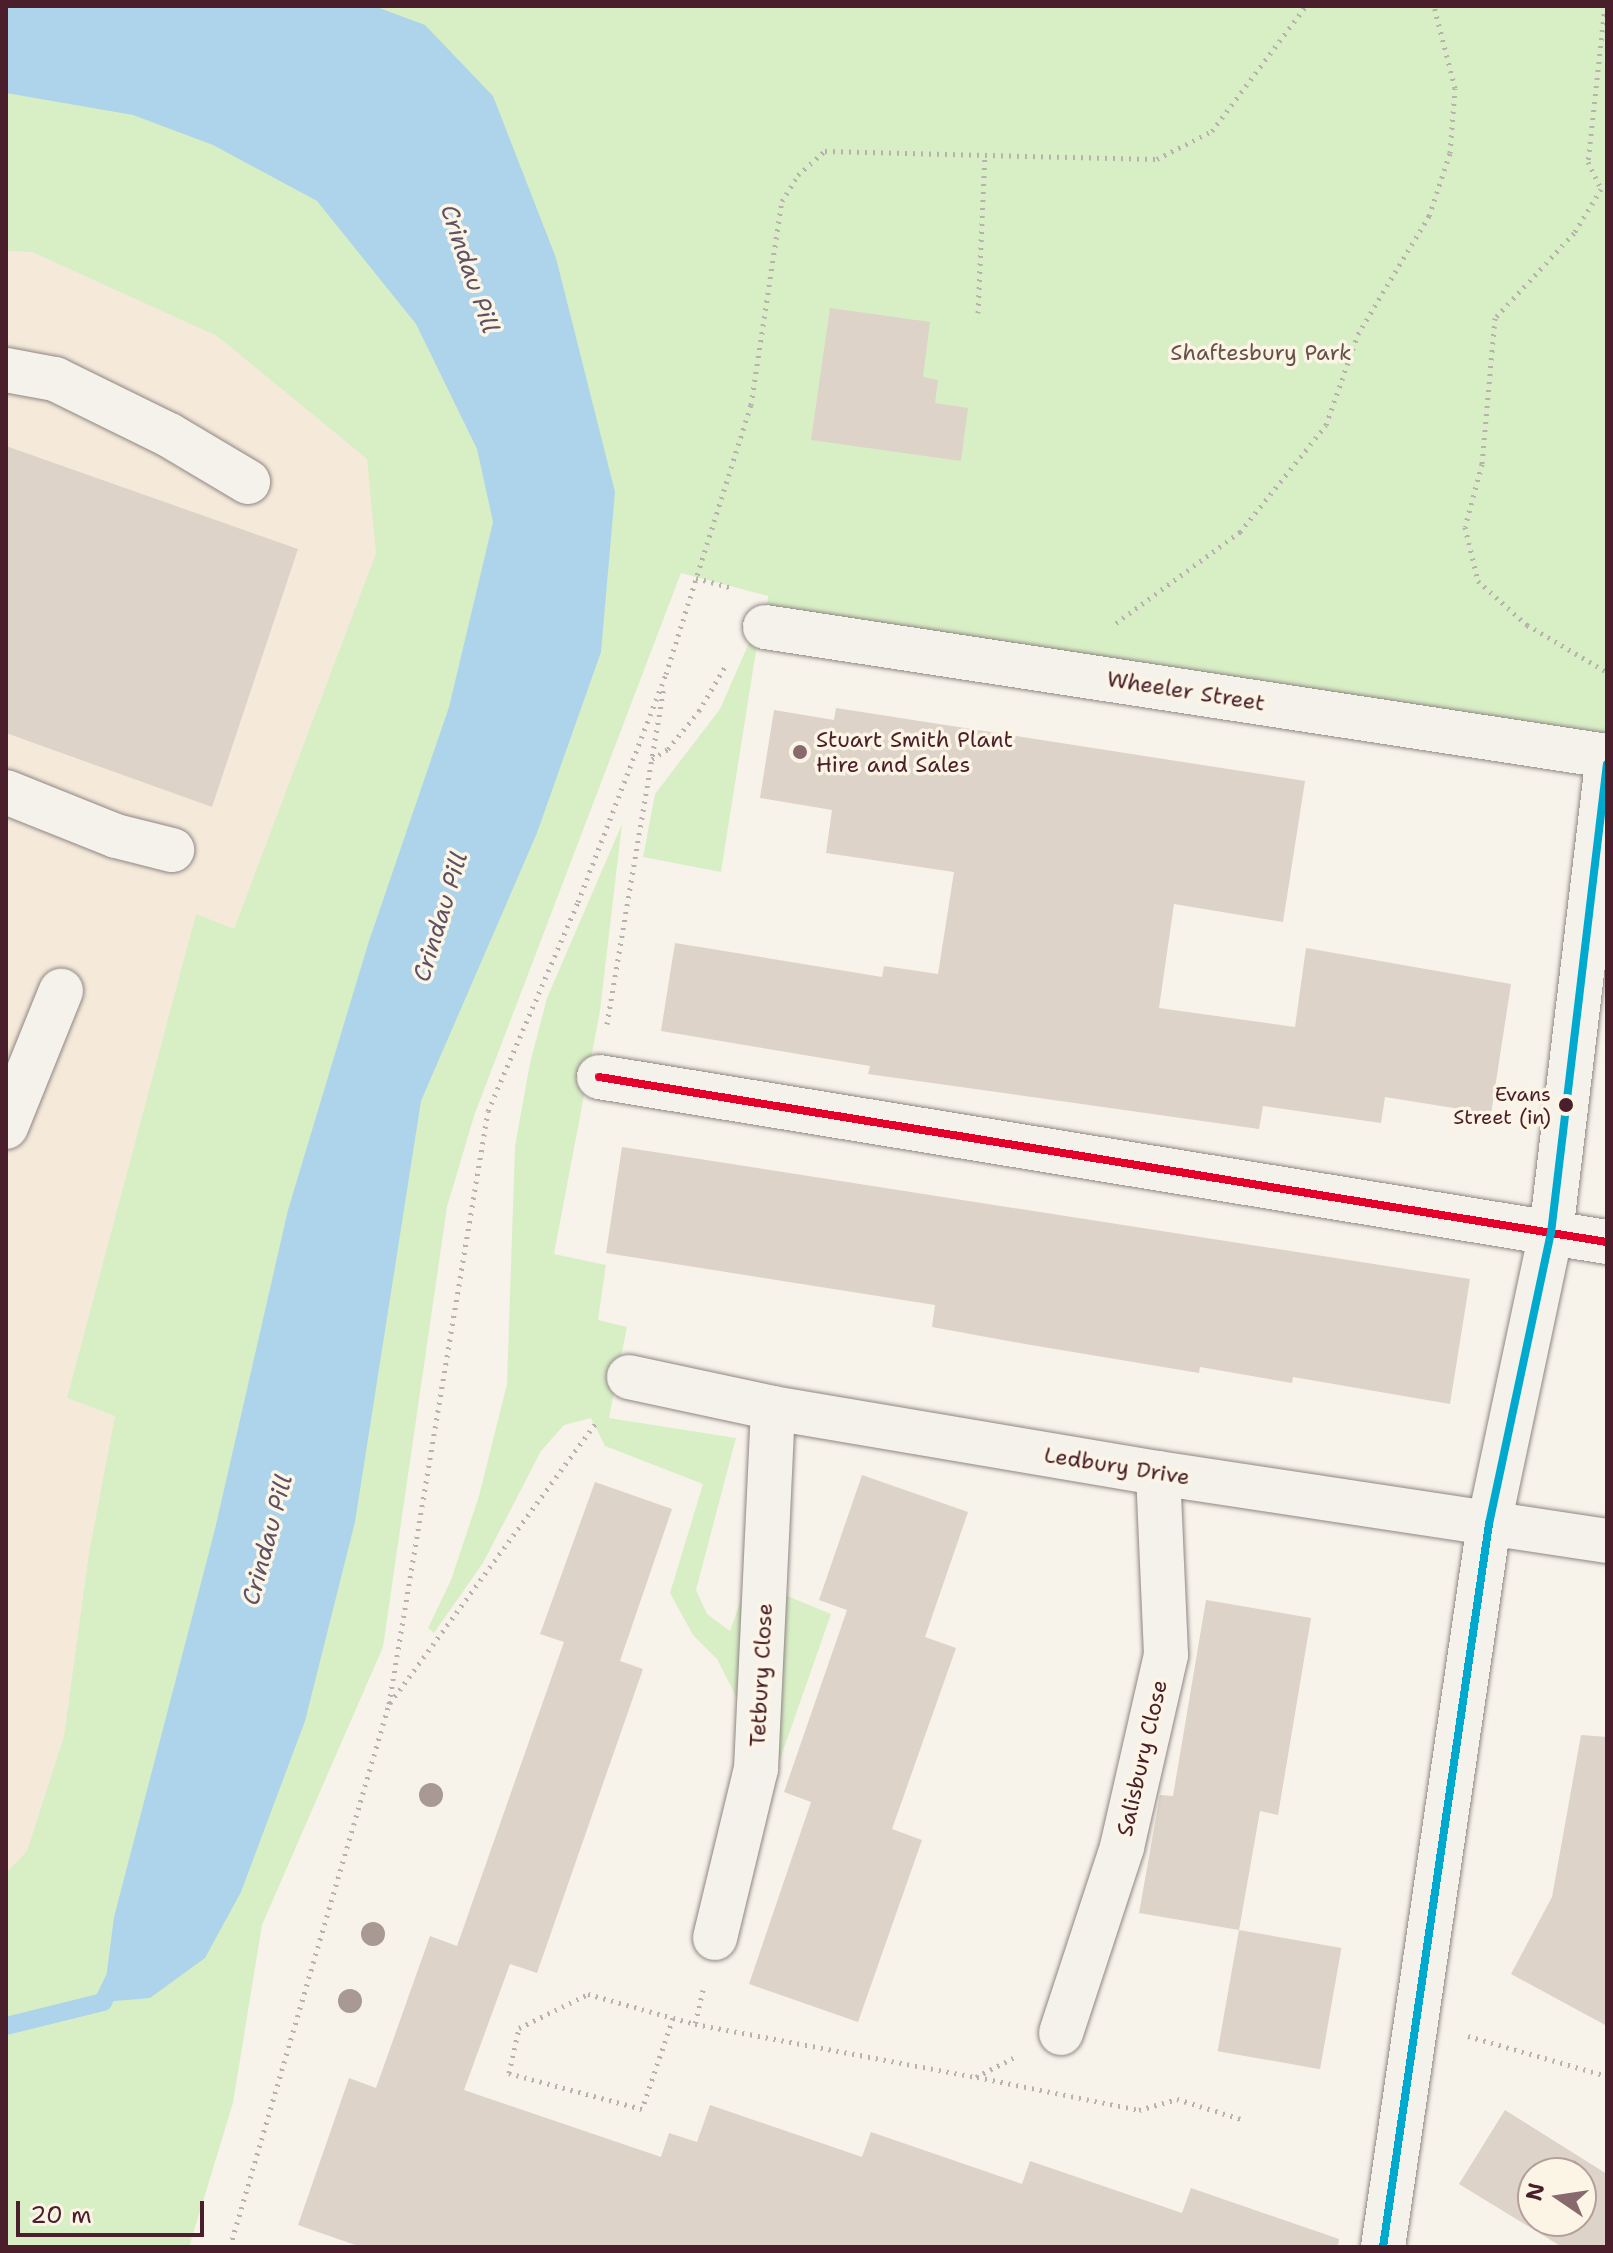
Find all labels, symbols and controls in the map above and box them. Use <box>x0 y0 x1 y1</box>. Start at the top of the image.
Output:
water label: Crindau Pill <box>434 201 504 337</box>
park label: Shaftesbury Park <box>1170 340 1352 366</box>
street label: Wheeler Street <box>1105 665 1267 717</box>
place label: Stuart Smith Plant Hire and Sales <box>816 726 1013 778</box>
marker: Stuart Smith Plant Hire and Sales <box>791 743 809 761</box>
water label: Crindau Pill <box>408 849 474 985</box>
place label: Evans Street (in) <box>1453 1082 1551 1129</box>
marker: Evans Street (in) <box>1558 1097 1574 1113</box>
street label: Ledbury Drive <box>1042 1441 1192 1491</box>
water label: Crindau Pill <box>237 1472 299 1608</box>
street label: Tetbury Close <box>744 1602 778 1748</box>
street label: Salisbury Close <box>1111 1677 1173 1839</box>
north arrow <box>1517 2157 1597 2237</box>
text: N <box>1519 2180 1551 2204</box>
scale bar <box>20 2185 208 2235</box>
text: 20 m <box>30 2199 92 2231</box>

